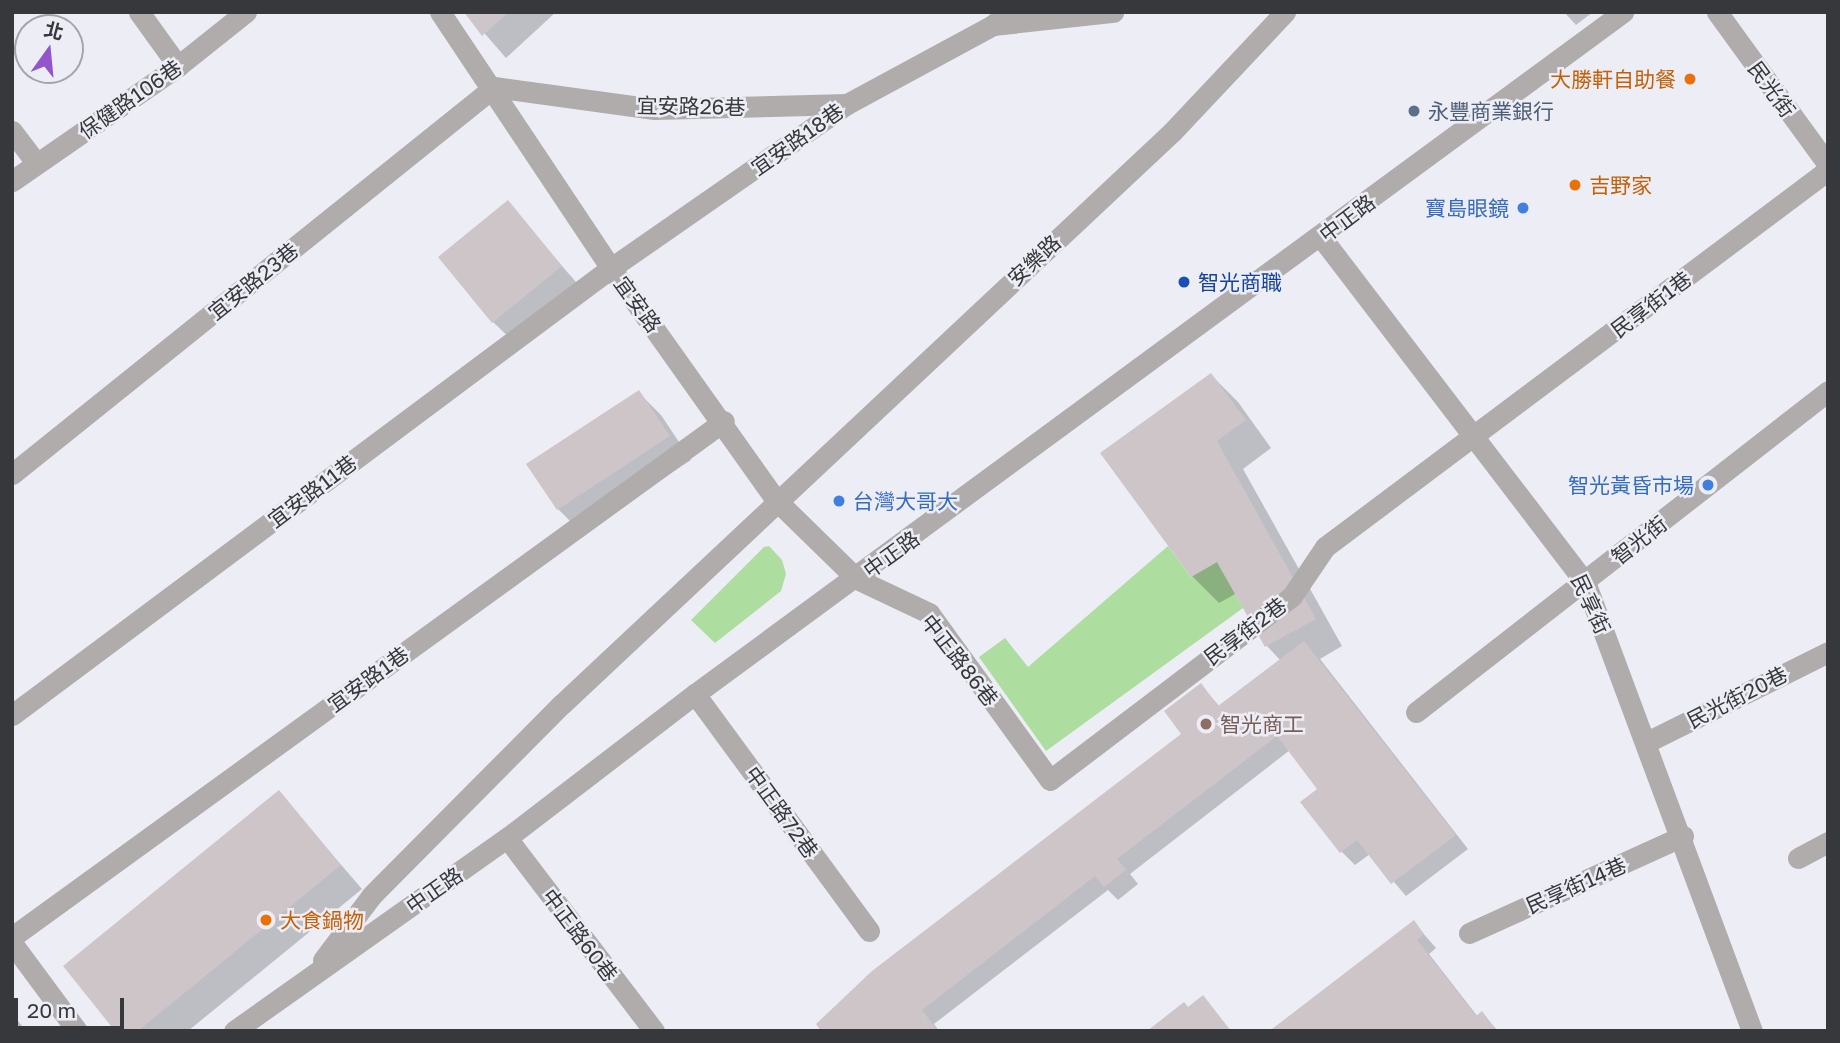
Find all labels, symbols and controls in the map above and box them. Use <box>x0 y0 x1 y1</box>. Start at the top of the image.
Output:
north arrow <box>14 14 84 84</box>
text: 北 <box>42 17 66 44</box>
street label: 保健路106巷 <box>74 54 186 144</box>
street label: 民光街 <box>1743 56 1801 122</box>
place label: 大勝軒自助餐 <box>1550 66 1676 92</box>
marker: 大勝軒自助餐 <box>1682 71 1698 87</box>
street label: 宜安路26巷 <box>636 92 746 120</box>
street label: 宜安路18巷 <box>746 98 848 180</box>
place label: 永豐商業銀行 <box>1428 98 1554 124</box>
marker: 永豐商業銀行 <box>1406 103 1422 119</box>
place label: 吉野家 <box>1589 172 1652 198</box>
marker: 吉野家 <box>1567 177 1583 193</box>
street label: 中正路 <box>1314 189 1380 247</box>
place label: 寶島眼鏡 <box>1425 195 1509 221</box>
marker: 寶島眼鏡 <box>1515 200 1531 216</box>
street label: 安樂路 <box>1002 229 1066 291</box>
street label: 宜安路23巷 <box>203 237 303 325</box>
street label: 民享街1巷 <box>1606 266 1696 342</box>
place label: 智光商職 <box>1198 269 1282 295</box>
street label: 宜安路 <box>609 271 667 337</box>
marker: 智光商職 <box>1176 274 1192 290</box>
street label: 宜安路11巷 <box>263 450 361 532</box>
place label: 智光黃昏市場 <box>1568 472 1694 498</box>
marker: 智光黃昏市場 <box>1700 477 1716 493</box>
place label: 台灣大哥大 <box>853 488 958 514</box>
marker: 台灣大哥大 <box>831 493 847 509</box>
street label: 智光街 <box>1606 511 1672 569</box>
street label: 中正路 <box>858 525 924 583</box>
street label: 民享街 <box>1566 570 1616 638</box>
street label: 民享街2巷 <box>1199 592 1291 670</box>
street label: 中正路86巷 <box>916 609 1004 711</box>
street label: 宜安路1巷 <box>322 641 414 717</box>
street label: 民光街20巷 <box>1683 661 1791 733</box>
place label: 智光商工 <box>1220 711 1304 737</box>
marker: 智光商工 <box>1198 716 1214 732</box>
street label: 中正路72巷 <box>740 761 824 863</box>
street label: 民享街14巷 <box>1522 852 1630 918</box>
street label: 中正路 <box>401 862 467 918</box>
street label: 中正路60巷 <box>537 884 623 986</box>
place label: 大食鍋物 <box>280 907 364 933</box>
marker: 大食鍋物 <box>258 912 274 928</box>
scale bar <box>18 984 128 1028</box>
text: 20 m <box>27 997 76 1023</box>

